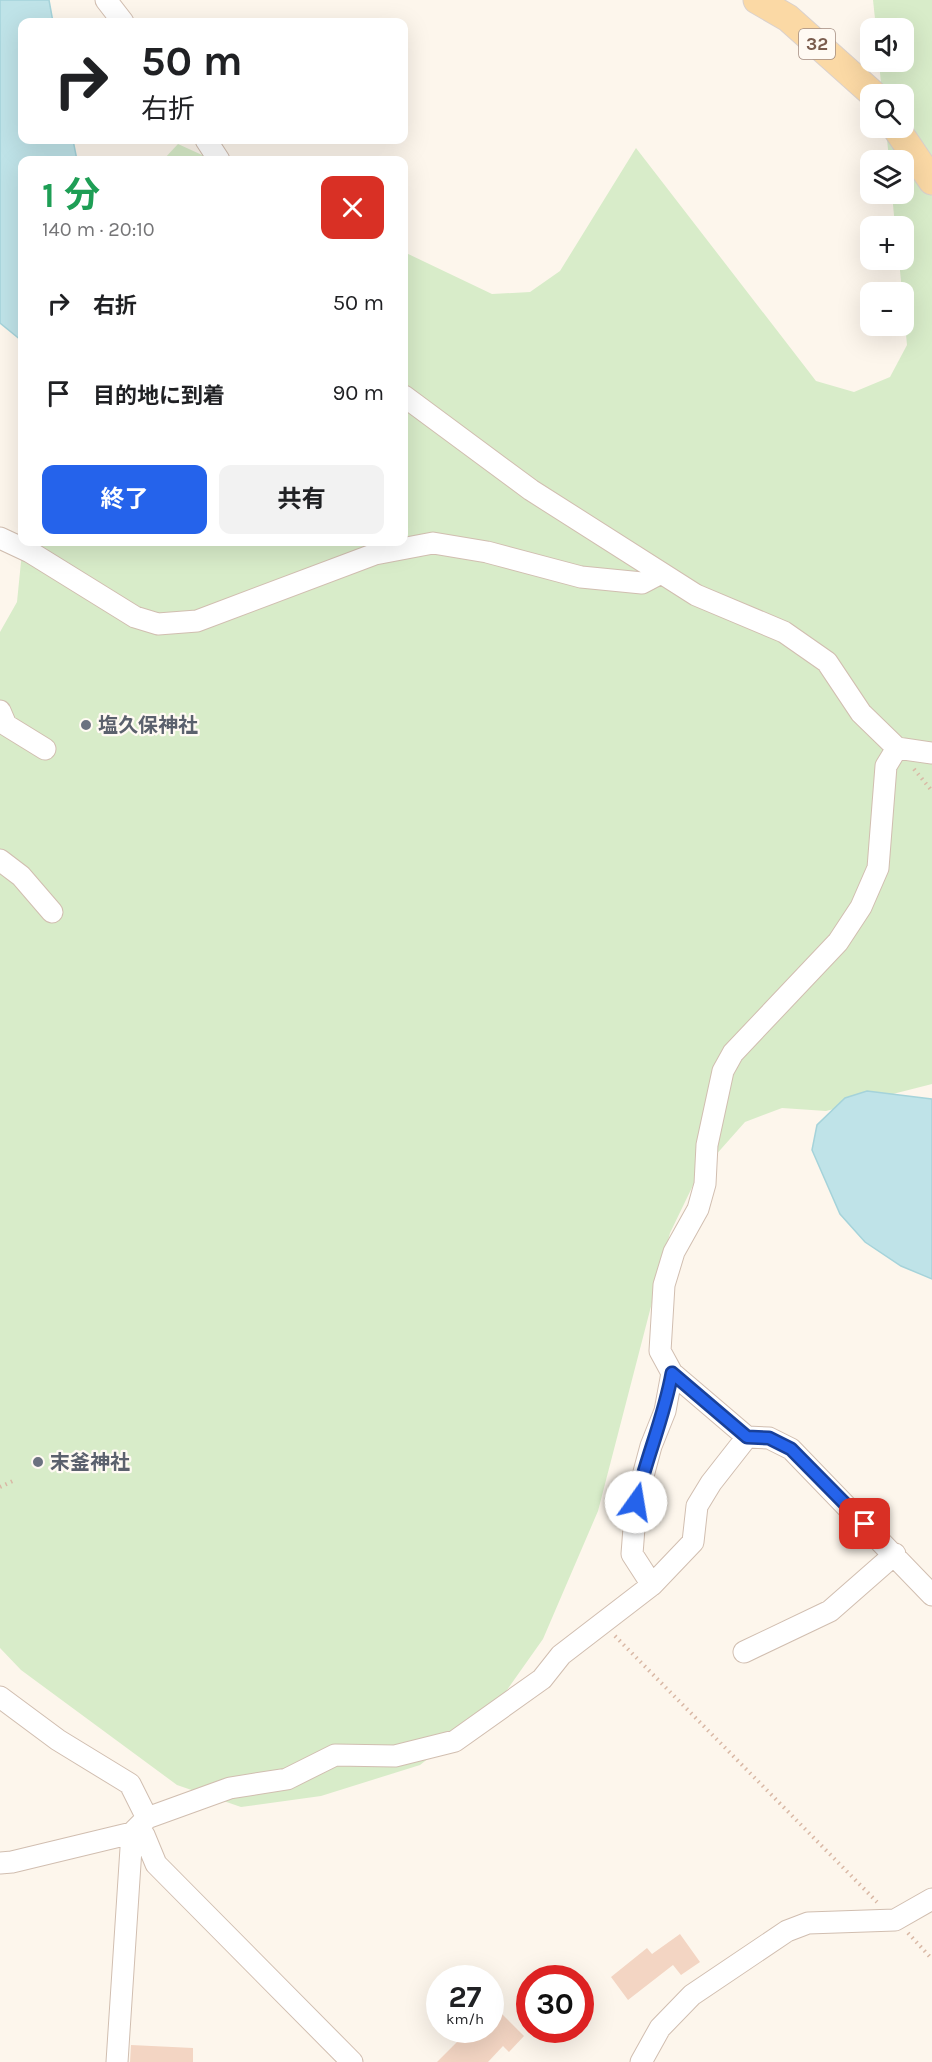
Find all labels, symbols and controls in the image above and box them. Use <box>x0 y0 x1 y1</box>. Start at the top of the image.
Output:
map controls <box>860 18 914 336</box>
button: sound <box>860 18 914 72</box>
road number: 32 <box>799 29 835 59</box>
text: 50 m <box>141 36 243 86</box>
icon: right <box>42 42 120 120</box>
button: search <box>860 84 914 138</box>
text: 右折 <box>141 93 195 125</box>
button: layers <box>860 150 914 204</box>
text: 1 分 <box>42 174 100 216</box>
button: close <box>321 176 384 239</box>
button: + <box>860 216 914 270</box>
text: 140 m · 20:10 <box>42 218 155 241</box>
button: − <box>860 282 914 336</box>
icon: right <box>42 287 75 320</box>
text: 50 m <box>333 290 384 316</box>
text: 右折 <box>93 293 137 319</box>
icon: arrive <box>42 377 75 410</box>
text: 90 m <box>332 380 384 406</box>
text: 目的地に到着 <box>93 383 225 409</box>
button: 終了 <box>42 465 207 534</box>
button: 共有 <box>219 465 384 534</box>
place label: 塩久保神社 <box>98 714 198 737</box>
marker: 塩久保神社 <box>79 718 93 732</box>
place label: 末釜神社 <box>50 1451 130 1474</box>
marker: 末釜神社 <box>31 1455 45 1469</box>
position arrow <box>604 1470 668 1534</box>
pin <box>839 1498 890 1549</box>
icon: arrive <box>848 1507 881 1540</box>
speed limit sign: 30 <box>516 1965 594 2043</box>
text: 27 <box>448 1979 482 2015</box>
text: km/h <box>446 2010 484 2028</box>

